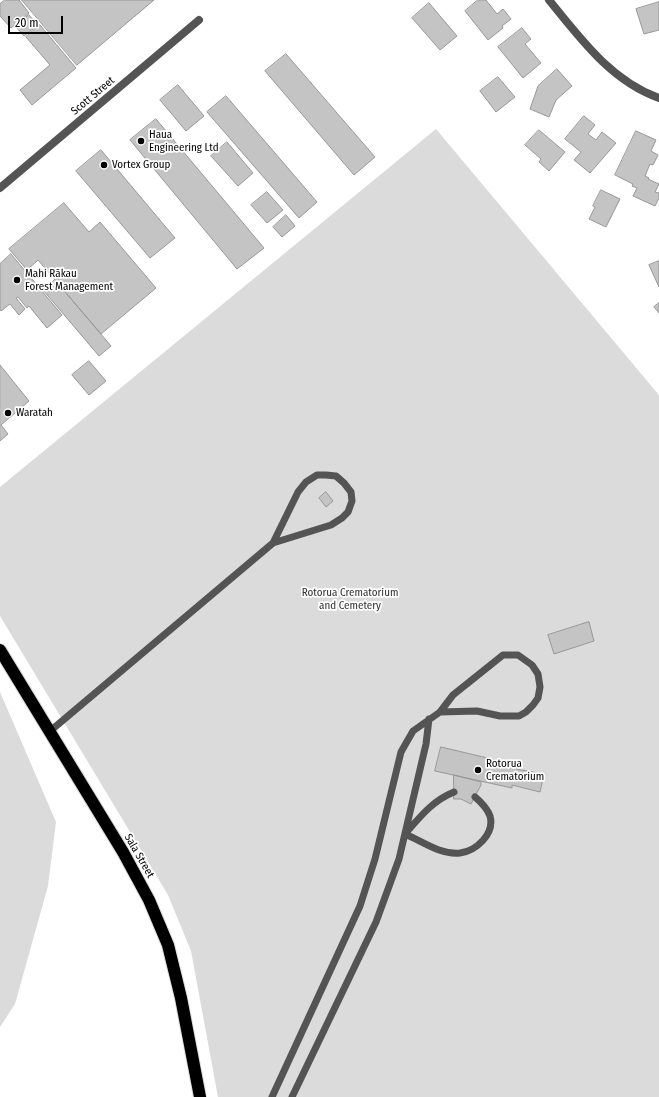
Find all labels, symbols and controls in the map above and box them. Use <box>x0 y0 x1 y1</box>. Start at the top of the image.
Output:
scale bar <box>10 8 65 34</box>
text: 20 m <box>15 16 39 30</box>
street label: Scott Street <box>69 74 117 118</box>
place label: Haua Engineering Ltd <box>149 128 219 154</box>
marker: Haua Engineering Ltd <box>136 136 146 146</box>
place label: Vortex Group <box>112 158 170 172</box>
marker: Vortex Group <box>99 160 109 170</box>
place label: Mahi Rākau Forest Management <box>25 267 113 293</box>
marker: Mahi Rākau Forest Management <box>12 275 22 285</box>
place label: Waratah <box>16 406 53 420</box>
marker: Waratah <box>3 408 13 418</box>
park label: Rotorua Crematorium and Cemetery <box>302 586 398 612</box>
place label: Rotorua Crematorium <box>486 757 544 783</box>
marker: Rotorua Crematorium <box>473 765 483 775</box>
street label: Sala Street <box>121 832 157 880</box>

